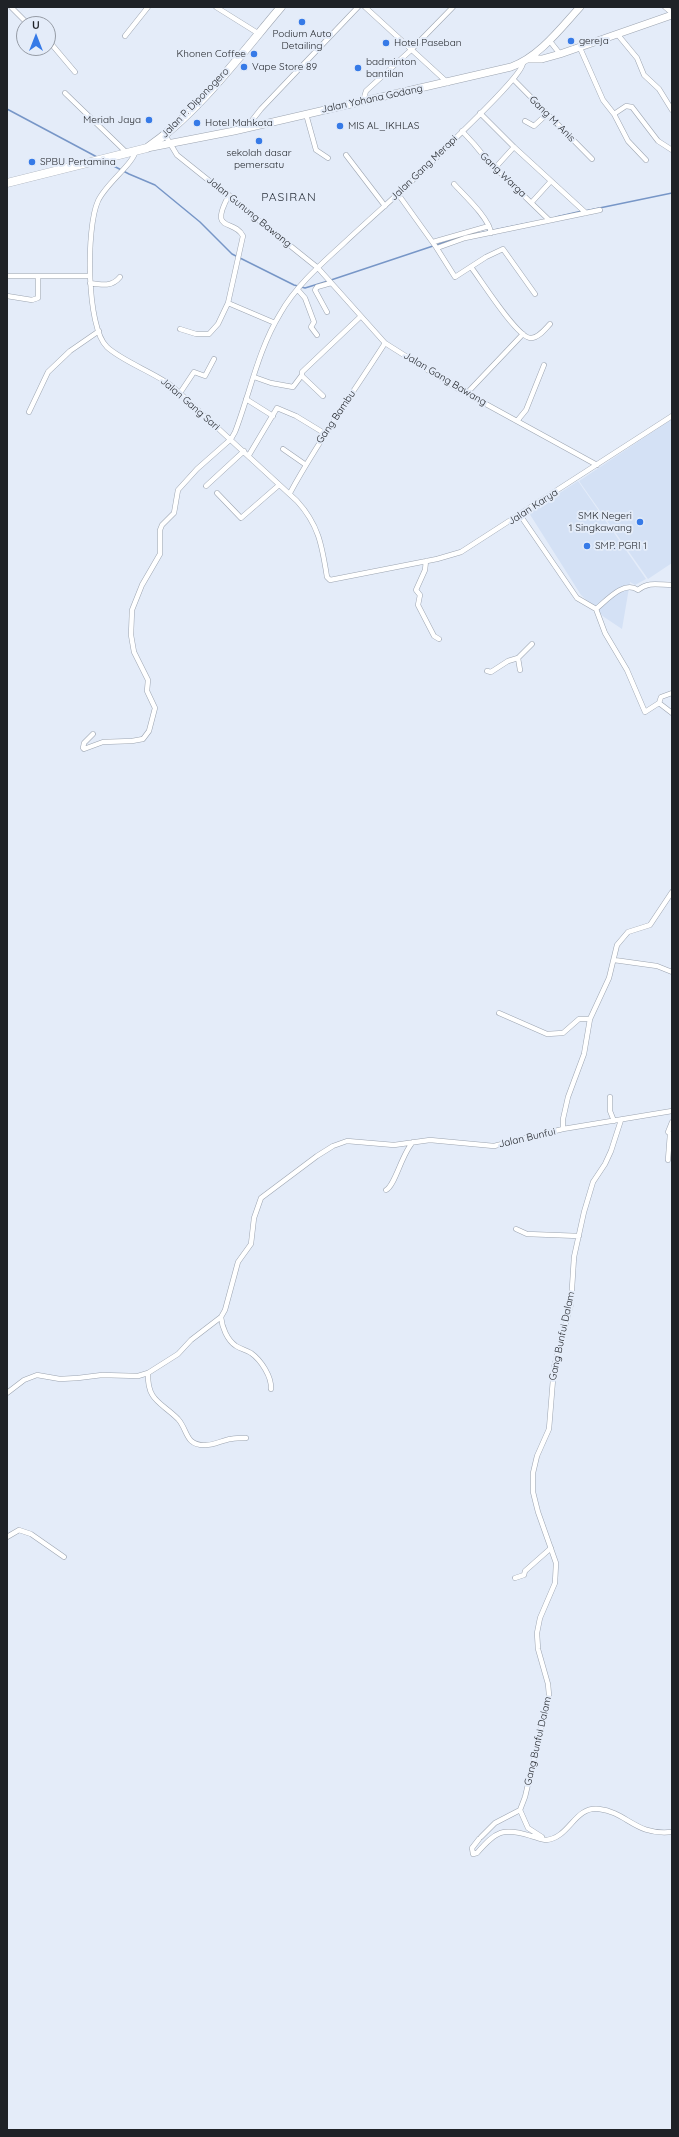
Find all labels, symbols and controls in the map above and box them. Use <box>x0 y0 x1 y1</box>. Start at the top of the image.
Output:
north arrow <box>16 16 56 56</box>
marker: Podium Auto Detailing <box>297 17 307 27</box>
text: U <box>32 18 40 32</box>
place label: Podium Auto Detailing <box>272 28 332 52</box>
place label: gereja <box>579 35 609 47</box>
marker: gereja <box>566 36 576 46</box>
place label: Hotel Paseban <box>394 37 461 49</box>
marker: Hotel Paseban <box>381 38 391 48</box>
place label: Khonen Coffee <box>177 48 246 60</box>
marker: Khonen Coffee <box>249 49 259 59</box>
place label: badminton bantilan <box>366 56 416 80</box>
place label: Vape Store 89 <box>252 61 317 73</box>
marker: Vape Store 89 <box>239 62 249 72</box>
marker: badminton bantilan <box>353 63 363 73</box>
street label: Jalan P. Diponogero <box>158 65 232 141</box>
street label: Jalan Yohana Godang <box>320 82 424 116</box>
street label: Gang M. Anis <box>527 94 577 144</box>
place label: Meriah Jaya <box>83 114 141 126</box>
marker: Meriah Jaya <box>144 115 154 125</box>
place label: Hotel Mahkota <box>205 117 273 129</box>
marker: Hotel Mahkota <box>192 118 202 128</box>
place label: MIS AL_IKHLAS <box>348 120 419 132</box>
marker: MIS AL_IKHLAS <box>335 121 345 131</box>
street label: Jalan Gang Merapi <box>388 133 460 203</box>
marker: sekolah dasar pemersatu <box>254 136 264 146</box>
place label: sekolah dasar pemersatu <box>226 147 292 170</box>
street label: Gang Warga <box>477 150 529 200</box>
place label: SPBU Pertamina <box>40 156 116 168</box>
marker: SPBU Pertamina <box>27 157 37 167</box>
street label: Jalan Gunung Bawang <box>204 174 294 250</box>
district label: PASIRAN <box>261 190 317 204</box>
street label: Jalan Gang Bawang <box>401 349 489 409</box>
street label: Jalan Gang Sari <box>158 375 222 433</box>
street label: Gang Bambu <box>314 388 358 446</box>
street label: Jalan Karya <box>506 486 560 528</box>
place label: SMK Negeri 1 Singkawang <box>569 510 632 534</box>
marker: SMK Negeri 1 Singkawang <box>635 517 645 527</box>
place label: SMP. PGRI 1 <box>595 540 647 552</box>
marker: SMP. PGRI 1 <box>582 541 592 551</box>
street label: Jalan Bunfui <box>497 1126 557 1150</box>
street label: Gang Bunfui Dalam <box>547 1290 577 1382</box>
street label: Gang Bunfui Dalam <box>522 1695 554 1787</box>

